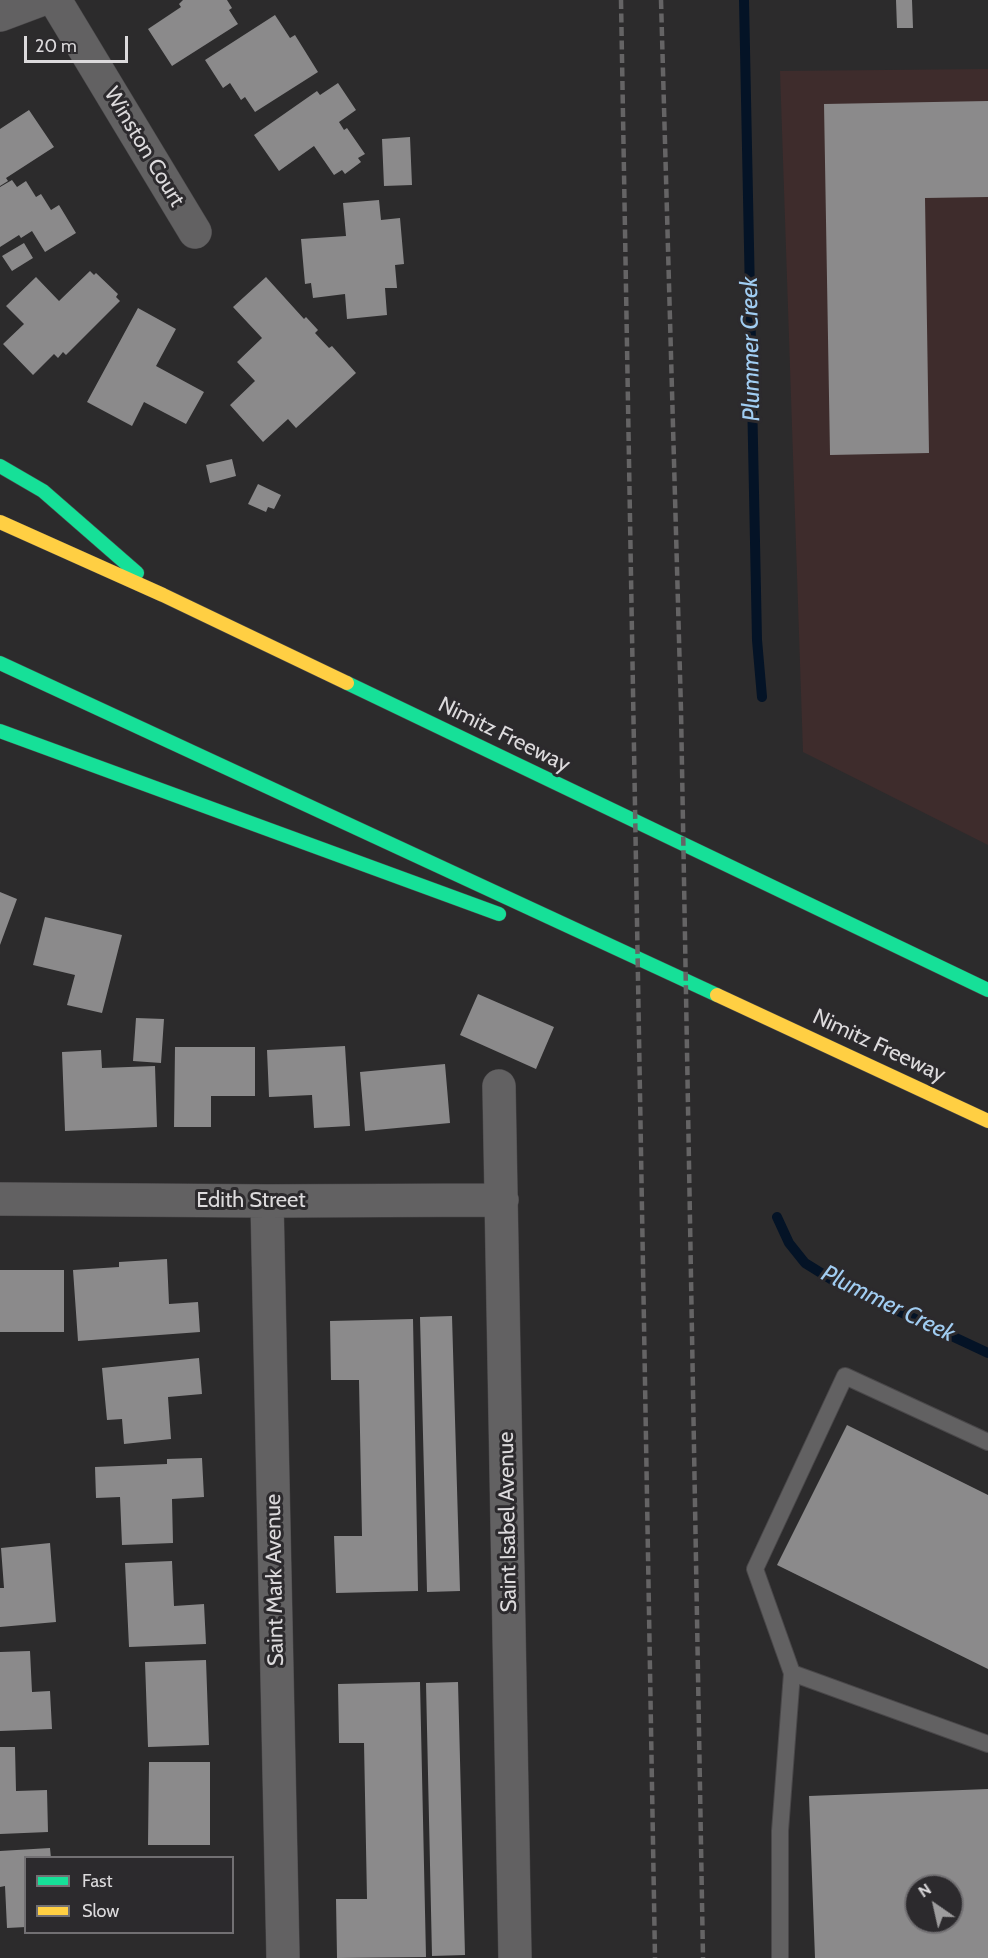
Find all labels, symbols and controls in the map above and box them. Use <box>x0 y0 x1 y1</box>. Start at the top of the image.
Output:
scale bar <box>27 24 130 62</box>
text: 20 m <box>35 35 77 57</box>
street label: Winston Court <box>98 82 190 212</box>
water label: Plummer Creek <box>735 276 767 422</box>
street label: Nimitz Freeway <box>434 692 574 778</box>
street label: Nimitz Freeway <box>808 1004 950 1088</box>
street label: Edith Street <box>196 1188 306 1214</box>
water label: Plummer Creek <box>817 1259 959 1349</box>
street label: Saint Isabel Avenue <box>493 1431 523 1613</box>
street label: Saint Mark Avenue <box>260 1494 290 1666</box>
legend <box>24 1856 234 1934</box>
text: Fast <box>82 1870 113 1892</box>
north arrow <box>904 1874 964 1934</box>
text: N <box>915 1879 935 1901</box>
text: Slow <box>82 1900 119 1922</box>

